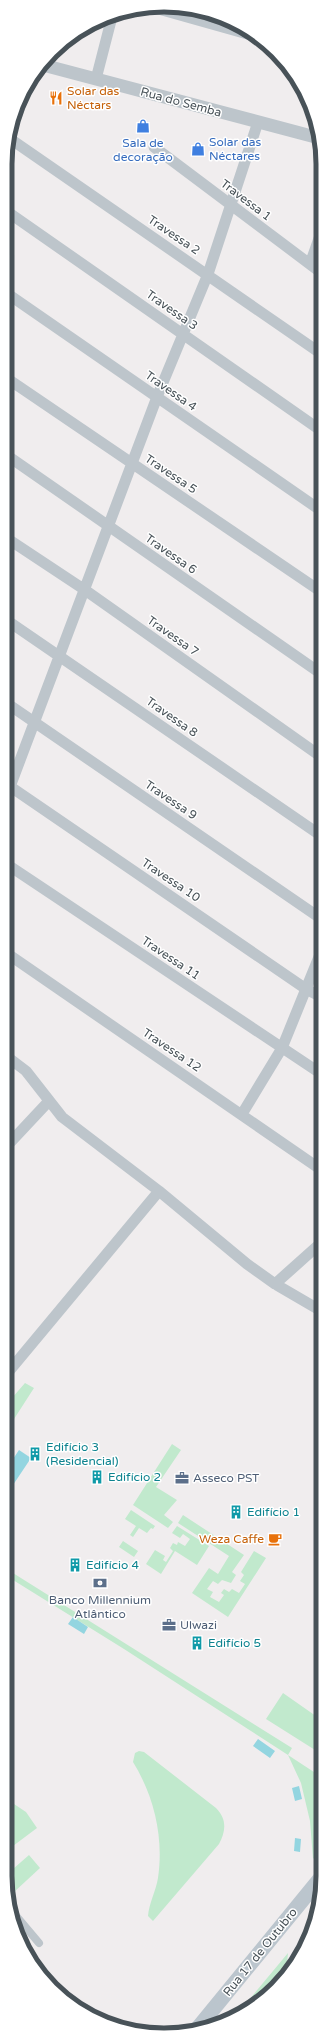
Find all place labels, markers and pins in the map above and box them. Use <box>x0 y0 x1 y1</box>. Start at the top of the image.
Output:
place label: Solar das Néctars <box>67 84 119 112</box>
restaurant icon: Solar das Néctars <box>48 90 64 106</box>
shop icon: Sala de decoração <box>135 118 151 134</box>
place label: Solar das Néctares <box>209 135 261 163</box>
place label: Sala de decoração <box>113 136 173 164</box>
shop icon: Solar das Néctares <box>190 141 206 157</box>
place label: Edifício 3 (Residencial) <box>46 1440 119 1468</box>
building icon: Edifício 3 (Residencial) <box>27 1446 43 1462</box>
building icon: Edifício 2 <box>89 1469 105 1485</box>
place label: Edifício 2 <box>108 1470 161 1484</box>
office icon: Asseco PST <box>174 1470 190 1486</box>
place label: Asseco PST <box>193 1471 260 1485</box>
building icon: Edifício 1 <box>228 1504 244 1520</box>
place label: Edifício 1 <box>247 1505 300 1519</box>
cafe icon: Weza Caffe <box>267 1531 283 1547</box>
place label: Weza Caffe <box>199 1532 264 1546</box>
building icon: Edifício 4 <box>67 1557 83 1573</box>
place label: Edifício 4 <box>86 1558 139 1572</box>
bank icon: Banco Millennium Atlântico <box>92 1575 108 1591</box>
place label: Banco Millennium Atlântico <box>49 1593 151 1621</box>
office icon: Ulwazi <box>161 1617 177 1633</box>
place label: Ulwazi <box>180 1618 217 1632</box>
building icon: Edifício 5 <box>189 1635 205 1651</box>
place label: Edifício 5 <box>208 1636 261 1650</box>

